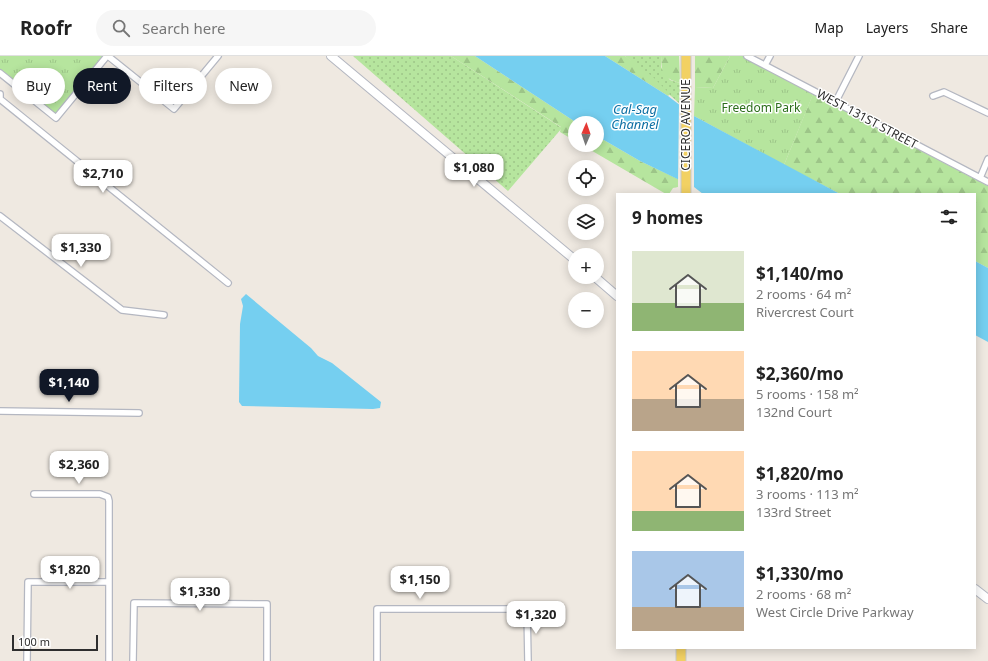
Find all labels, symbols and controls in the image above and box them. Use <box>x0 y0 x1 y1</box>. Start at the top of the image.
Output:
search box <box>96 10 376 46</box>
text: Roofr <box>20 15 72 41</box>
icon: search <box>110 17 132 39</box>
text: Search here <box>142 18 226 38</box>
text: Map <box>815 18 844 37</box>
text: Layers <box>866 18 908 37</box>
text: Share <box>930 18 968 37</box>
chip: Buy <box>12 68 65 104</box>
chip: Rent <box>73 68 131 104</box>
chip: Filters <box>139 68 207 104</box>
chip: New <box>215 68 272 104</box>
street label: CICERO AVENUE <box>677 79 694 171</box>
street label: WEST 131ST STREET <box>814 85 921 152</box>
park label: Freedom Park <box>722 99 801 116</box>
water label: Cal-Sag Channel <box>611 100 659 133</box>
north arrow <box>568 116 604 152</box>
map controls <box>568 116 604 328</box>
pin: $1,080 <box>441 154 507 188</box>
text: $1,080 <box>454 158 494 176</box>
pin: $2,710 <box>70 160 136 194</box>
button: locate <box>568 160 604 196</box>
text: $2,710 <box>83 164 123 182</box>
button: layers <box>568 204 604 240</box>
text: 9 homes <box>632 206 703 229</box>
icon: filters <box>938 206 960 228</box>
pin: $1,330 <box>48 234 114 268</box>
text: $1,330 <box>61 238 101 256</box>
button: + <box>568 248 604 284</box>
text: $1,140/mo <box>756 262 844 285</box>
icon: home <box>664 267 712 315</box>
text: 2 rooms · 64 m² <box>756 285 851 303</box>
button: − <box>568 292 604 328</box>
text: Rivercrest Court <box>756 303 854 321</box>
text: $2,360/mo <box>756 362 844 385</box>
icon: home <box>664 367 712 415</box>
pin: $1,140 <box>36 369 102 403</box>
text: $1,140 <box>49 373 89 391</box>
text: 5 rooms · 158 m² <box>756 385 859 403</box>
text: 132nd Court <box>756 403 832 421</box>
pin: $2,360 <box>46 451 112 485</box>
text: $2,360 <box>59 455 99 473</box>
text: $1,820/mo <box>756 462 844 485</box>
icon: home <box>664 467 712 515</box>
text: 3 rooms · 113 m² <box>756 485 859 503</box>
text: 133rd Street <box>756 503 831 521</box>
pin: $1,820 <box>37 556 103 590</box>
text: $1,820 <box>50 560 90 578</box>
text: $1,330/mo <box>756 562 844 585</box>
pin: $1,150 <box>387 566 453 600</box>
icon: home <box>664 567 712 615</box>
text: $1,150 <box>400 570 440 588</box>
pin: $1,330 <box>167 578 233 612</box>
text: $1,330 <box>180 582 220 600</box>
text: 2 rooms · 68 m² <box>756 585 851 603</box>
pin: $1,320 <box>503 601 569 635</box>
text: West Circle Drive Parkway <box>756 603 914 621</box>
text: $1,320 <box>516 605 556 623</box>
scale bar <box>12 633 98 652</box>
text: 100 m <box>18 634 50 649</box>

